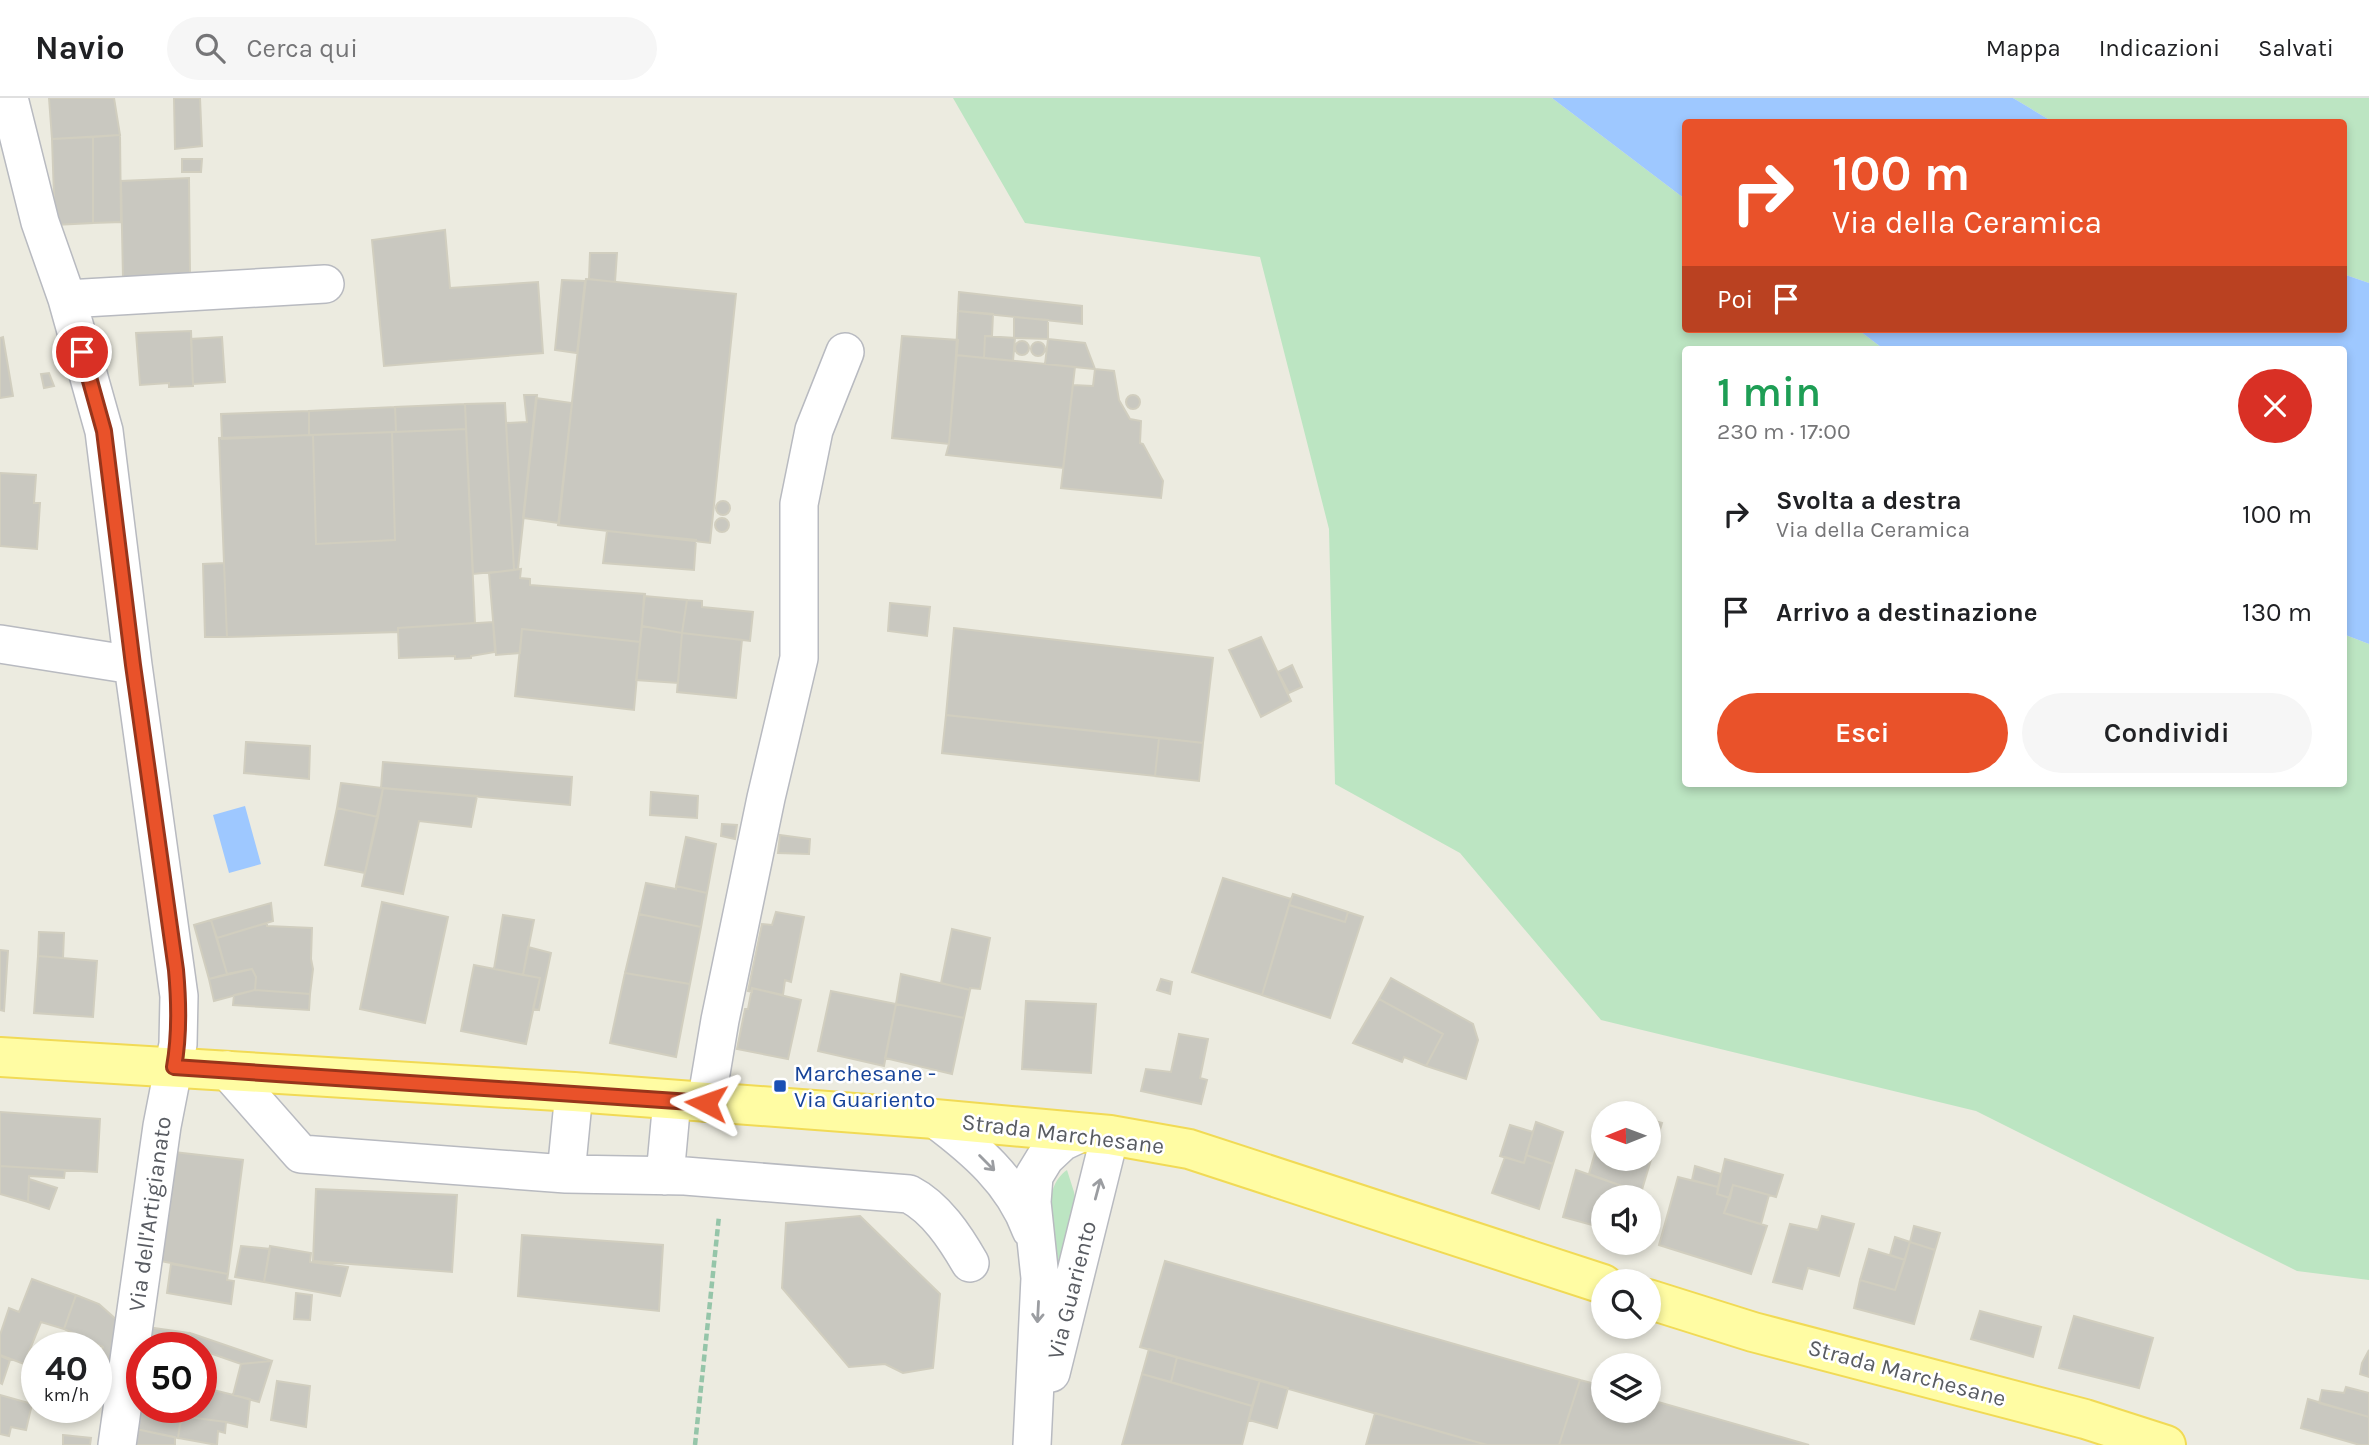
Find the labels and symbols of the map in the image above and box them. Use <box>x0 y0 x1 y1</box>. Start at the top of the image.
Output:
pin <box>52 322 112 382</box>
place label: Marchesane - Via Guariento <box>794 1060 936 1113</box>
position arrow <box>669 1066 743 1140</box>
marker: Marchesane - Via Guariento <box>772 1078 788 1094</box>
north arrow <box>1591 1101 1661 1171</box>
street label: Strada Marchesane <box>960 1108 1166 1160</box>
street label: Via dell'Artigianato <box>123 1115 177 1313</box>
one-way arrow <box>978 1154 995 1171</box>
one-way arrow <box>1092 1178 1105 1201</box>
street label: Via Guariento <box>1042 1218 1102 1362</box>
one-way arrow <box>1032 1300 1045 1323</box>
speed limit sign: 50 <box>126 1332 217 1423</box>
street label: Strada Marchesane <box>1805 1334 2009 1412</box>

